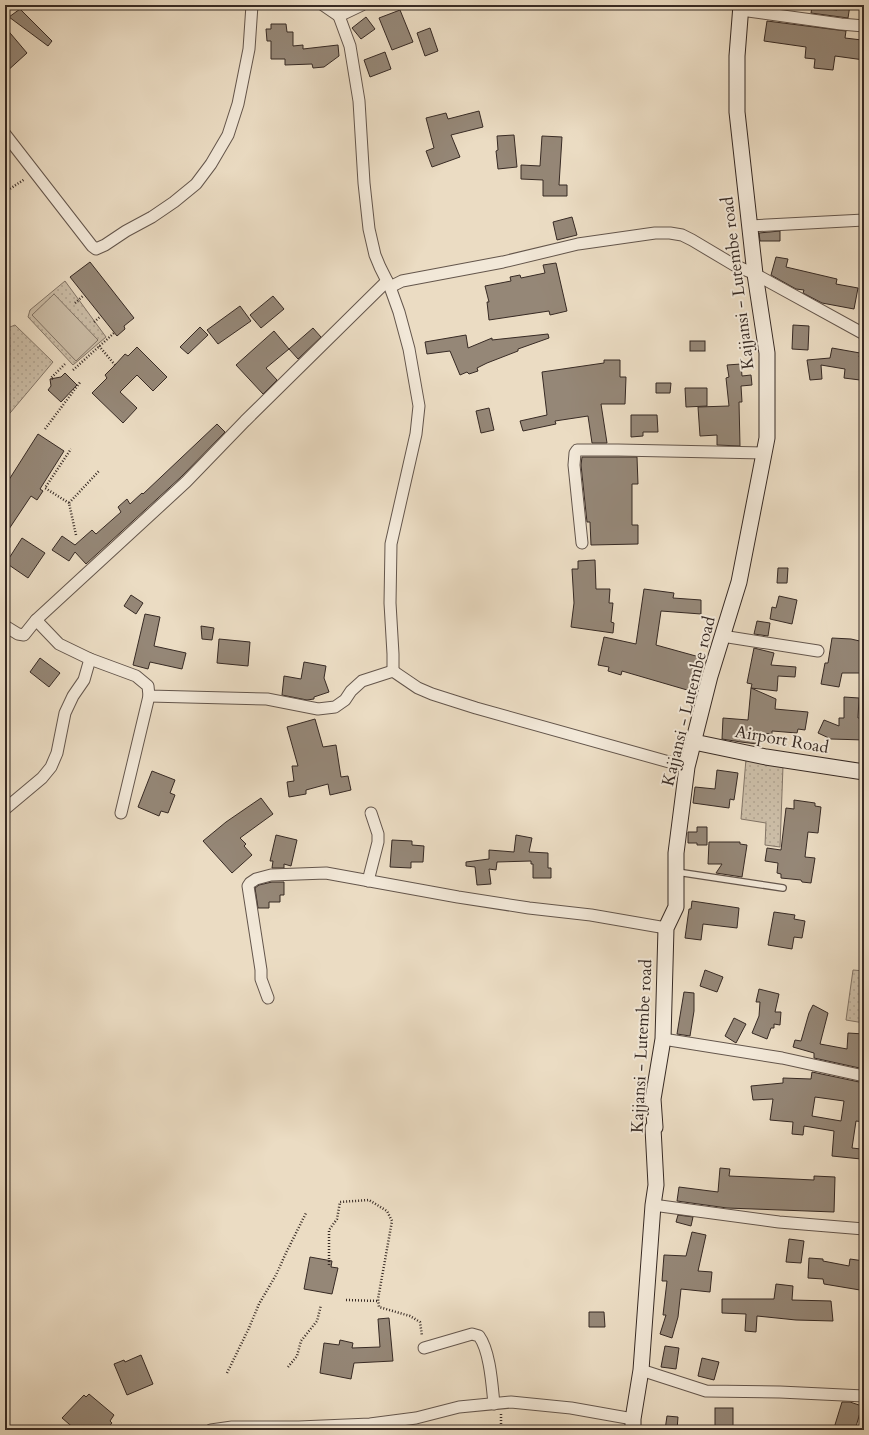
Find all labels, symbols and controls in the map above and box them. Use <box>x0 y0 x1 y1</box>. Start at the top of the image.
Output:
street label: Kajjansi - Lutembe road <box>715 195 760 371</box>
street label: Kajjansi - Lutembe road <box>656 614 721 788</box>
street label: Airport Road <box>733 720 831 759</box>
street label: Kajjansi - Lutembe road <box>625 959 658 1134</box>

